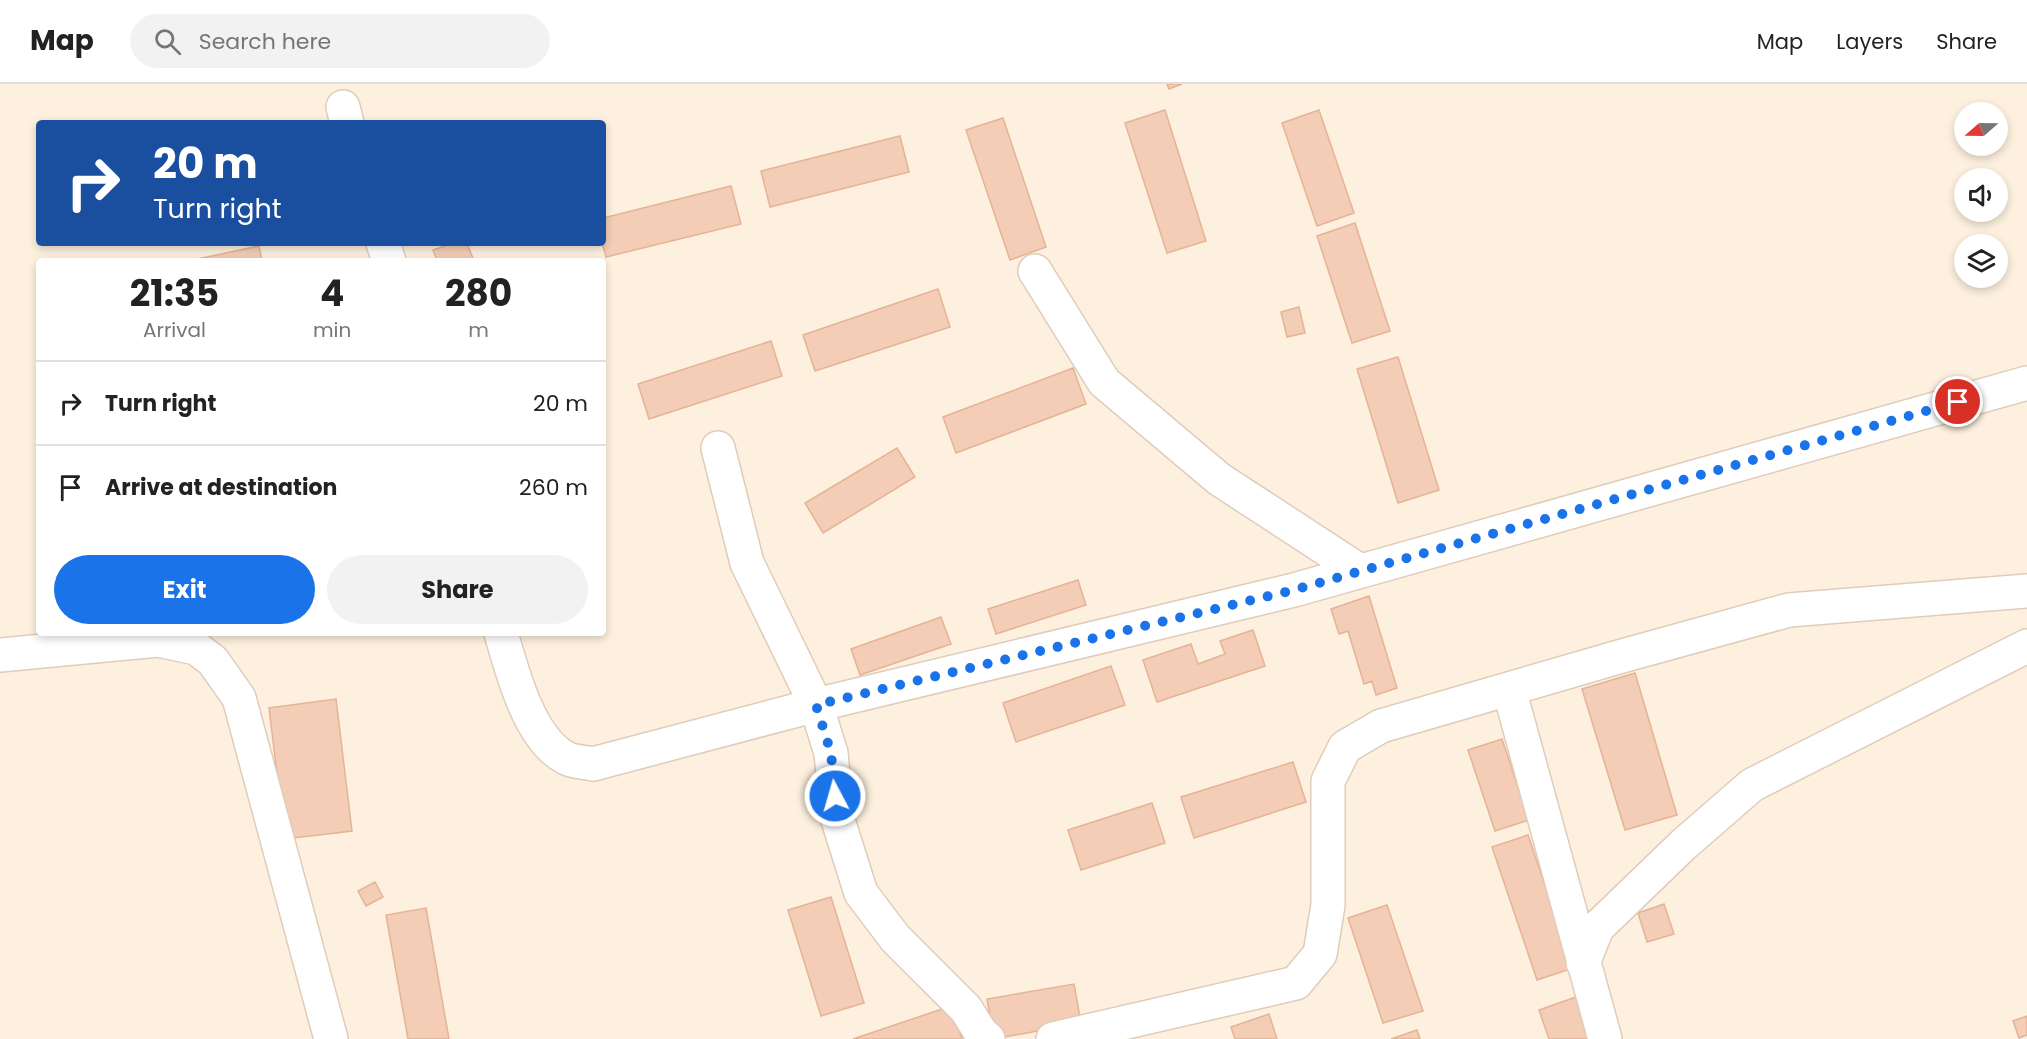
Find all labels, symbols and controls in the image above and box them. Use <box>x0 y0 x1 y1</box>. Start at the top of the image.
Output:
search box <box>130 14 550 68</box>
text: Map <box>30 21 94 60</box>
icon: search <box>151 25 184 58</box>
text: Search here <box>199 26 331 57</box>
text: Map <box>1757 27 1803 56</box>
text: Layers <box>1836 27 1903 56</box>
text: Share <box>1936 27 1997 56</box>
north arrow <box>1954 102 2008 156</box>
map controls <box>1954 102 2008 288</box>
text: 20 m <box>153 134 258 193</box>
icon: right <box>54 144 132 222</box>
button: sound <box>1954 168 2008 222</box>
text: Turn right <box>153 190 282 227</box>
button: layers <box>1954 234 2008 288</box>
text: 21:35 <box>130 268 219 319</box>
text: 4 <box>320 268 344 319</box>
text: 280 <box>445 268 512 319</box>
text: Arrival <box>143 316 206 344</box>
text: min <box>313 316 351 344</box>
text: m <box>468 316 489 344</box>
pin <box>1932 376 1983 427</box>
icon: arrive <box>1941 385 1974 418</box>
icon: right <box>54 387 87 420</box>
text: Turn right <box>105 388 216 419</box>
text: 20 m <box>533 388 588 419</box>
icon: arrive <box>54 471 87 504</box>
text: Arrive at destination <box>105 472 337 503</box>
text: 260 m <box>519 472 588 503</box>
button: Exit <box>54 555 315 624</box>
button: Share <box>327 555 588 624</box>
position arrow <box>803 764 867 828</box>

